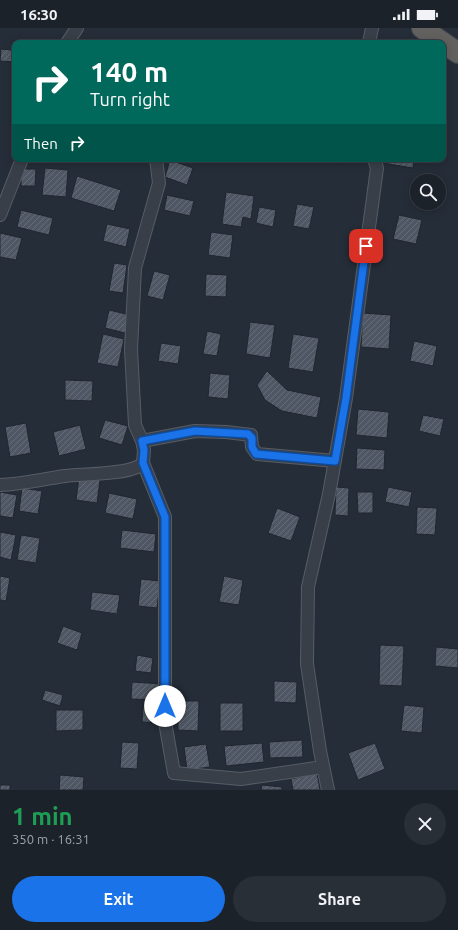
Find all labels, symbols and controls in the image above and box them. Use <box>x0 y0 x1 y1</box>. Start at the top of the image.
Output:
text: 16:30 <box>20 6 58 23</box>
icon: right <box>24 56 76 108</box>
text: 140 m <box>90 56 168 87</box>
text: Turn right <box>90 89 170 109</box>
icon: right <box>66 132 88 154</box>
text: Then <box>24 135 58 152</box>
map controls <box>410 174 446 210</box>
button: search <box>410 174 446 210</box>
pin <box>349 229 383 263</box>
icon: arrive <box>355 235 377 257</box>
position arrow <box>144 685 186 727</box>
text: 1 min <box>12 803 73 830</box>
button: close <box>404 803 446 845</box>
text: 350 m · 16:31 <box>12 832 90 846</box>
button: Exit <box>12 876 225 922</box>
button: Share <box>233 876 446 922</box>

